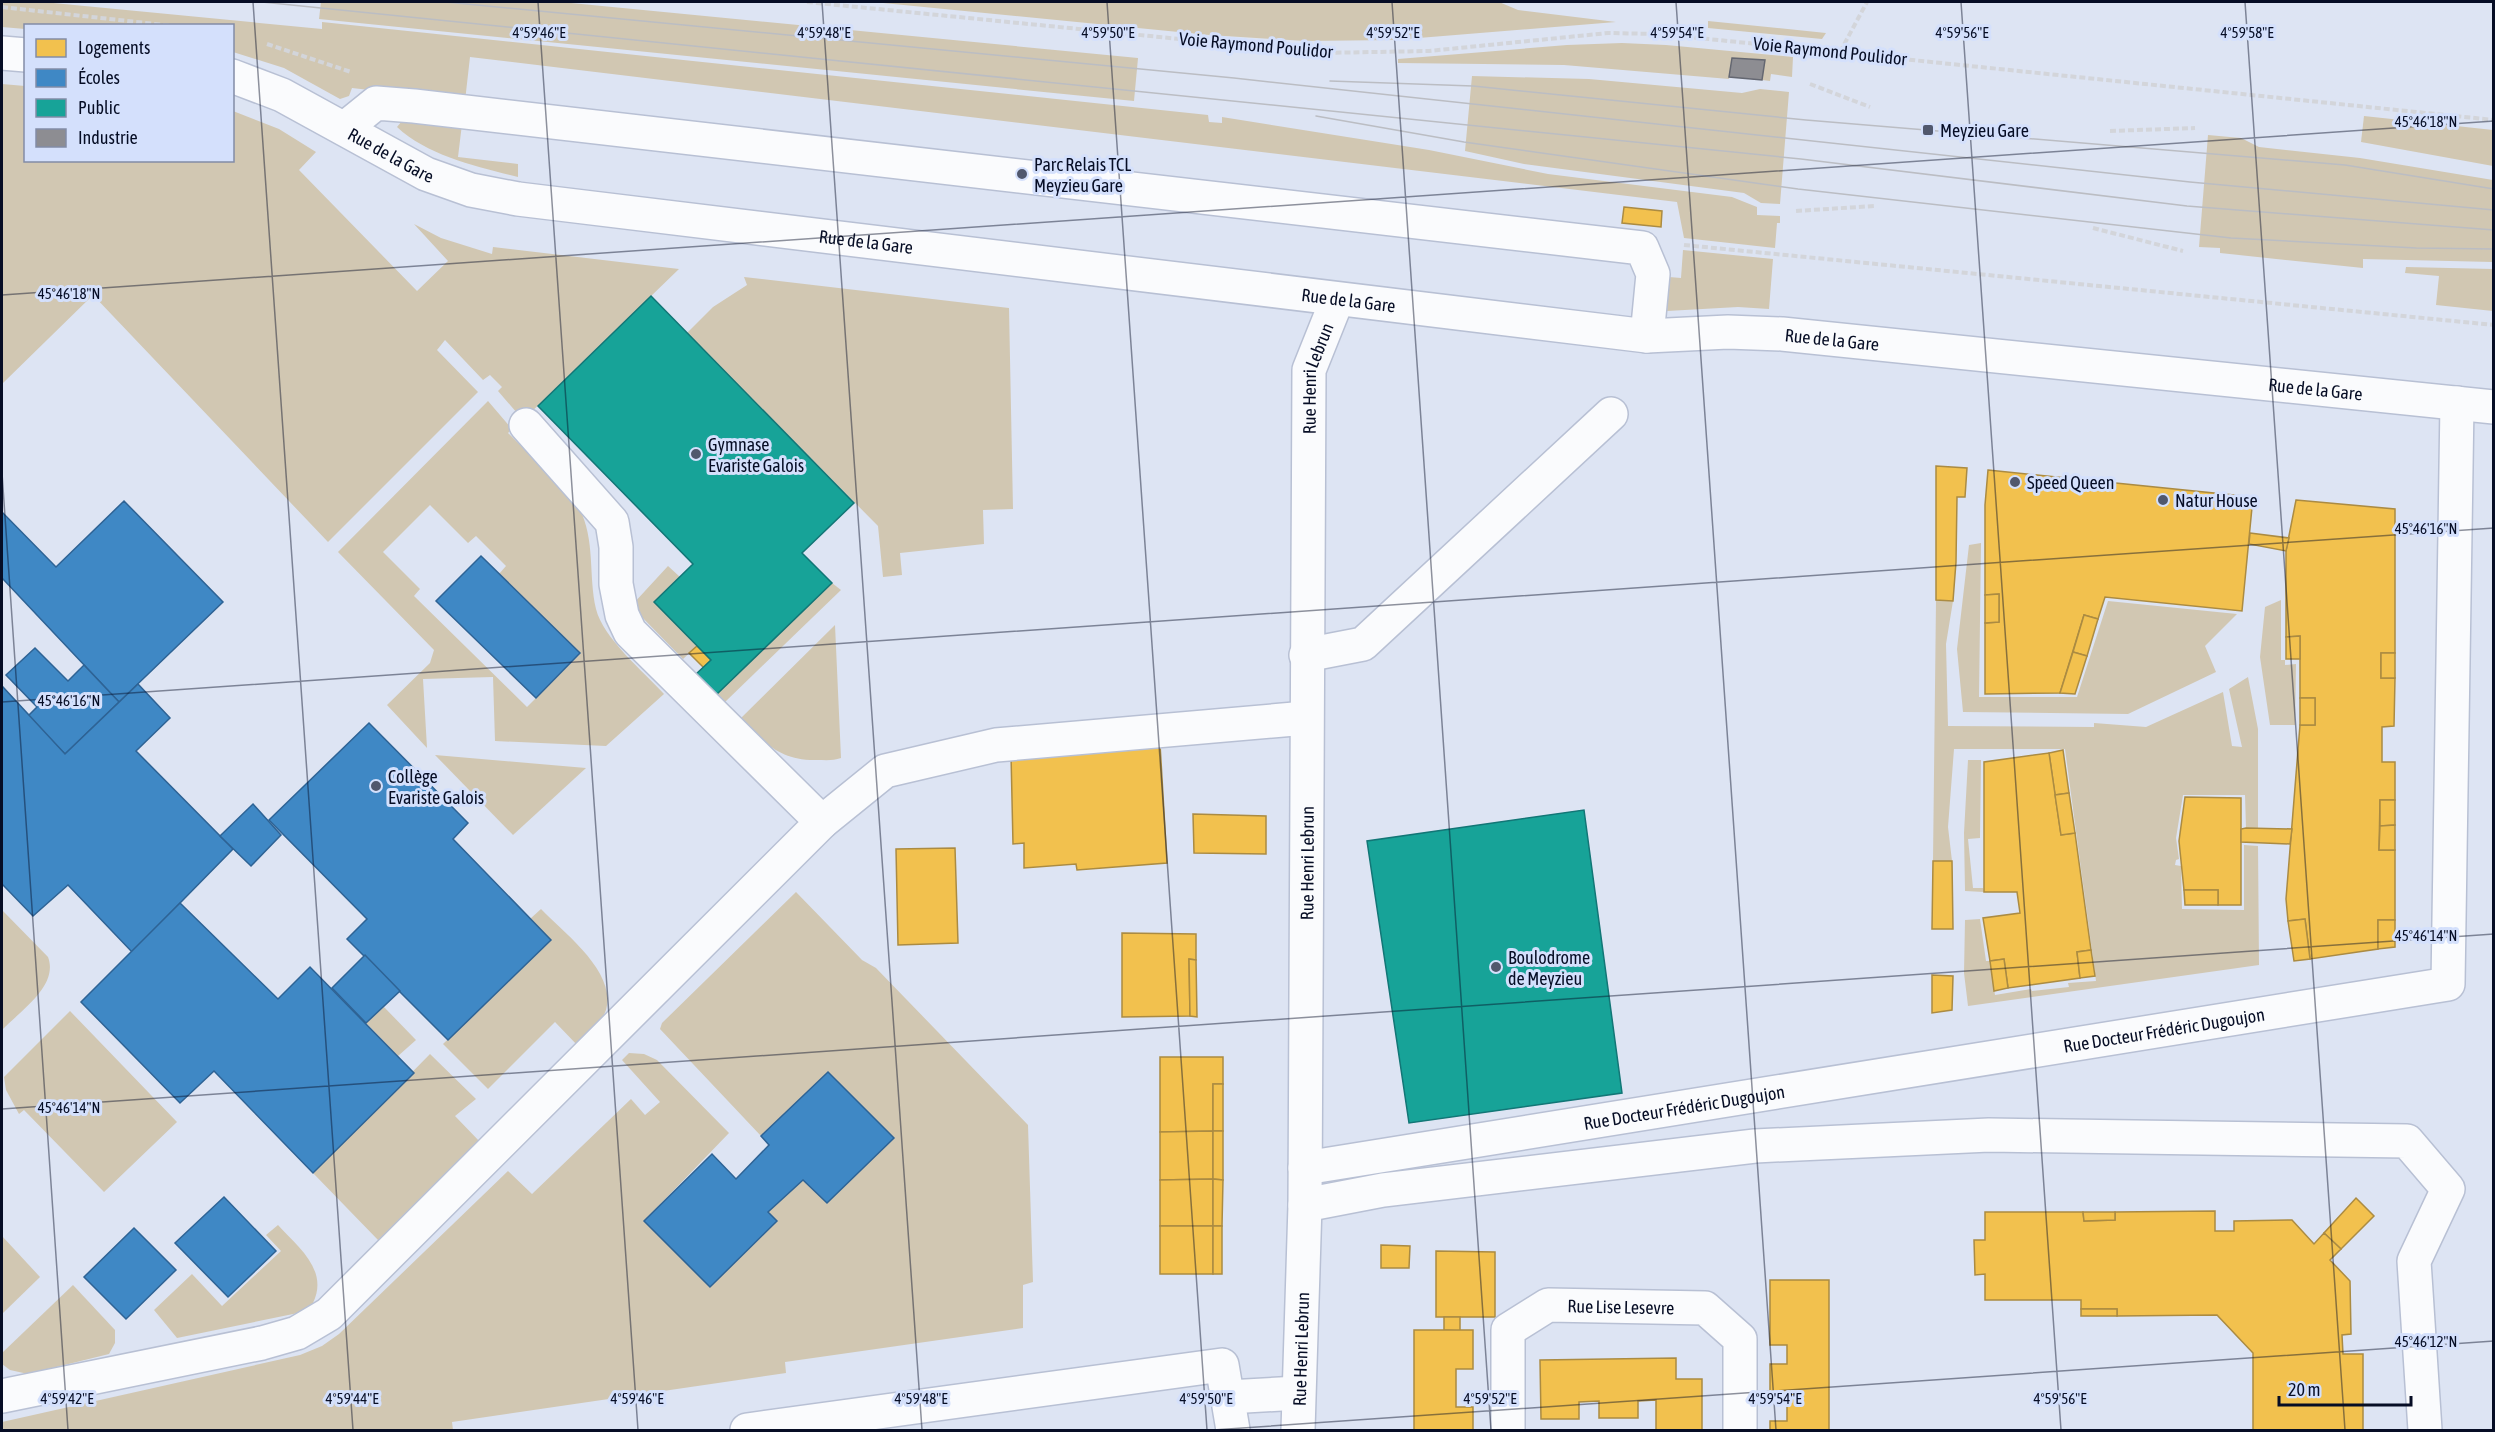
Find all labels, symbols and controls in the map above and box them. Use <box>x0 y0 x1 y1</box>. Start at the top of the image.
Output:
legend <box>24 24 234 162</box>
text: 4°59'46"E <box>512 24 566 41</box>
text: 4°59'48"E <box>797 24 851 41</box>
text: 4°59'50"E <box>1081 24 1135 41</box>
text: 4°59'52"E <box>1366 24 1420 41</box>
text: 4°59'54"E <box>1650 24 1704 41</box>
text: 4°59'56"E <box>1935 24 1989 41</box>
text: 4°59'58"E <box>2220 24 2274 41</box>
street label: Voie Raymond Poulidor <box>1178 28 1335 62</box>
street label: Voie Raymond Poulidor <box>1752 32 1909 70</box>
text: Logements <box>78 37 150 58</box>
text: Écoles <box>78 67 120 88</box>
text: Public <box>78 97 120 118</box>
text: 45°46'18"N <box>2395 113 2457 130</box>
place label: Meyzieu Gare <box>1940 120 2029 141</box>
street label: Rue de la Gare <box>345 123 437 186</box>
marker: Meyzieu Gare <box>1921 123 1935 137</box>
text: Industrie <box>78 127 138 148</box>
place label: Parc Relais TCL Meyzieu Gare <box>1034 154 1131 196</box>
marker: Parc Relais TCL Meyzieu Gare <box>1015 167 1029 181</box>
street label: Rue de la Gare <box>818 225 914 257</box>
street label: Rue de la Gare <box>1300 284 1397 316</box>
text: 45°46'18"N <box>38 285 100 302</box>
street label: Rue Henri Lebrun <box>1298 320 1337 434</box>
street label: Rue de la Gare <box>1784 324 1880 354</box>
street label: Rue de la Gare <box>2267 373 2364 404</box>
place label: Gymnase Evariste Galois <box>708 434 804 476</box>
marker: Gymnase Evariste Galois <box>689 447 703 461</box>
place label: Speed Queen <box>2027 472 2114 493</box>
marker: Speed Queen <box>2008 475 2022 489</box>
place label: Natur House <box>2175 490 2258 511</box>
marker: Natur House <box>2156 493 2170 507</box>
text: 45°46'16"N <box>2395 520 2457 537</box>
text: 45°46'16"N <box>38 692 100 709</box>
place label: Collège Evariste Galois <box>388 766 484 808</box>
marker: Collège Evariste Galois <box>369 779 383 793</box>
street label: Rue Henri Lebrun <box>1296 806 1317 920</box>
text: 45°46'14"N <box>2395 927 2457 944</box>
place label: Boulodrome de Meyzieu <box>1508 947 1590 989</box>
marker: Boulodrome de Meyzieu <box>1489 960 1503 974</box>
street label: Rue Docteur Frédéric Dugoujon <box>2062 1003 2266 1056</box>
street label: Rue Docteur Frédéric Dugoujon <box>1582 1080 1786 1134</box>
text: 45°46'14"N <box>38 1099 100 1116</box>
street label: Rue Henri Lebrun <box>1288 1292 1313 1406</box>
street label: Rue Lise Lesevre <box>1567 1295 1674 1318</box>
text: 45°46'12"N <box>2395 1333 2457 1350</box>
scale bar <box>2279 1369 2411 1407</box>
text: 20 m <box>2288 1379 2320 1400</box>
text: 4°59'42"E <box>40 1390 94 1407</box>
text: 4°59'44"E <box>325 1390 379 1407</box>
text: 4°59'46"E <box>610 1390 664 1407</box>
text: 4°59'48"E <box>894 1390 948 1407</box>
text: 4°59'50"E <box>1179 1390 1233 1407</box>
text: 4°59'52"E <box>1463 1390 1517 1407</box>
text: 4°59'54"E <box>1748 1390 1802 1407</box>
text: 4°59'56"E <box>2033 1390 2087 1407</box>

